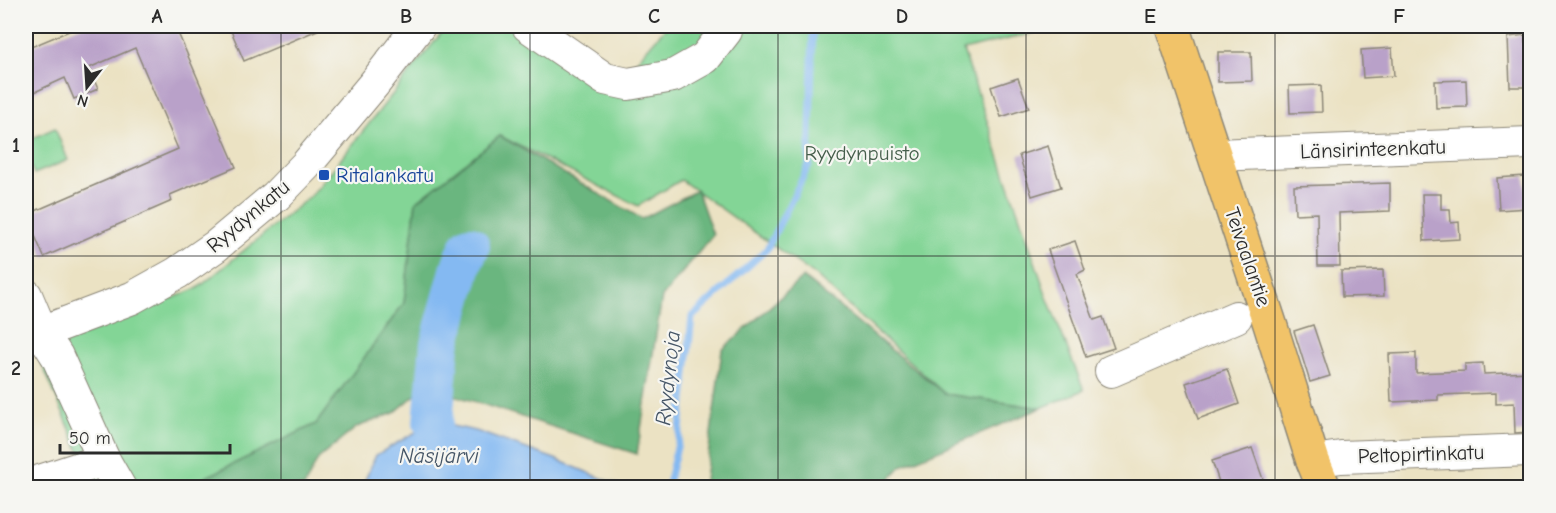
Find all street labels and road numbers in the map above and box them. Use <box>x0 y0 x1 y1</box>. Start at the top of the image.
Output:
street label: Länsirinteenkatu <box>1300 134 1446 164</box>
street label: Ryydynkatu <box>202 175 294 257</box>
street label: Teivaalantie <box>1220 204 1276 310</box>
street label: Peltopirtinkatu <box>1357 440 1485 468</box>

